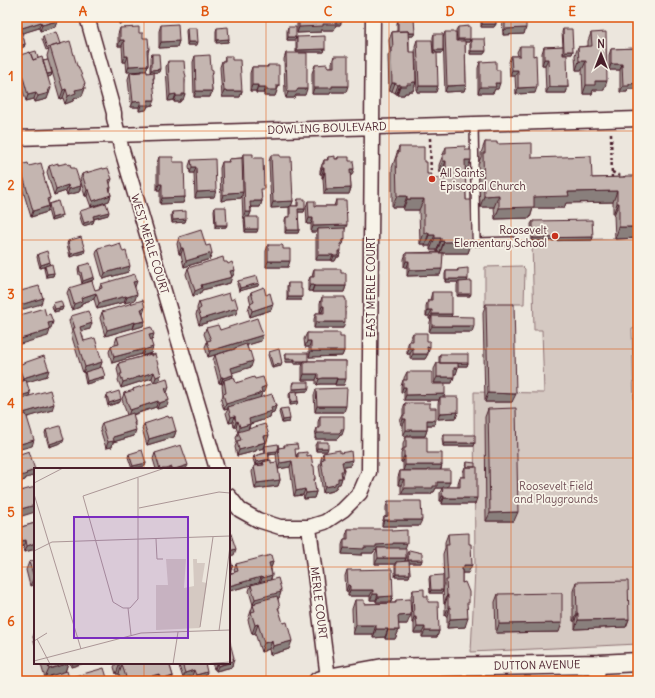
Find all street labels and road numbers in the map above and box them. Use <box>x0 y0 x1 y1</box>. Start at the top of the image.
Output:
street label: DOWLING BOULEVARD <box>267 119 387 137</box>
street label: WEST MERLE COURT <box>128 192 172 296</box>
street label: EAST MERLE COURT <box>364 236 378 338</box>
street label: MERLE COURT <box>308 566 330 640</box>
street label: DUTTON AVENUE <box>493 657 581 673</box>

